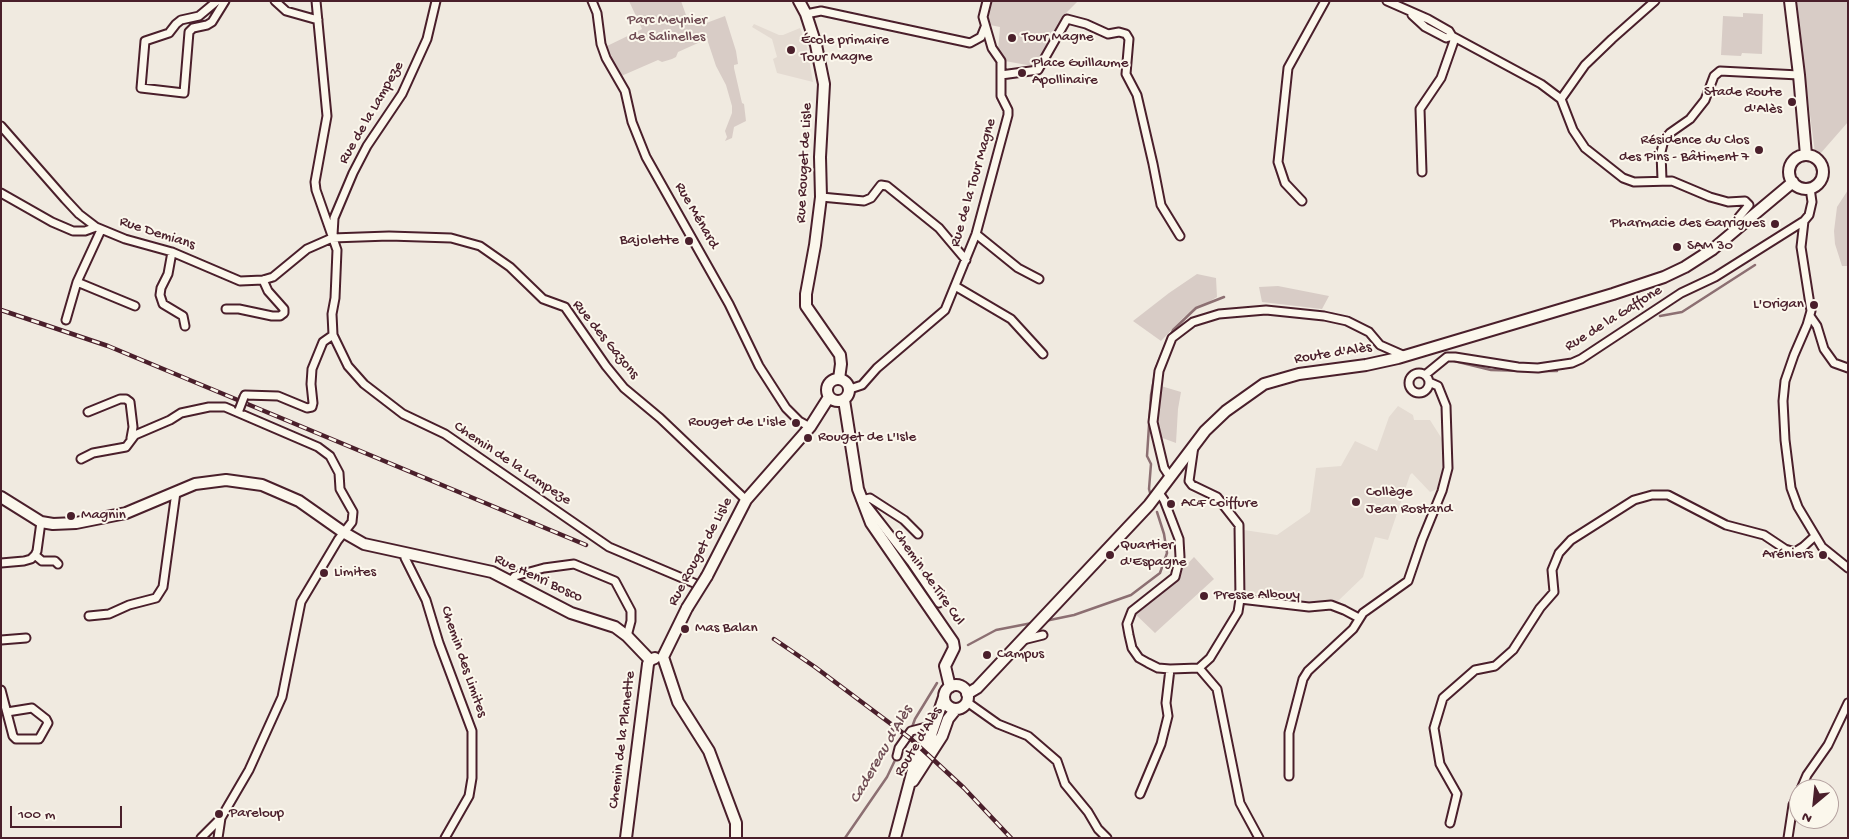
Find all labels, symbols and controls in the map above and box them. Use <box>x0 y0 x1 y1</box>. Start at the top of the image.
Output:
park label: Parc Meynier de Salinelles <box>627 12 707 47</box>
place label: Tour Magne <box>1022 29 1094 47</box>
place label: École primaire Tour Magne <box>801 32 889 67</box>
marker: Tour Magne <box>1006 32 1018 44</box>
marker: École primaire Tour Magne <box>785 44 797 56</box>
place label: Place Guillaume Apollinaire <box>1032 55 1128 90</box>
street label: Rue de la Lampeze <box>335 59 409 167</box>
marker: Place Guillaume Apollinaire <box>1016 67 1028 79</box>
place label: Stade Route d'Alès <box>1704 84 1782 119</box>
marker: Stade Route d'Alès <box>1786 96 1798 108</box>
street label: Rue Rouget de Lisle <box>793 103 817 223</box>
street label: Rue de la Tour Magne <box>947 117 1001 249</box>
place label: Résidence du Clos des Pins - Bâtiment 7 <box>1619 132 1749 167</box>
marker: Résidence du Clos des Pins - Bâtiment 7 <box>1753 144 1765 156</box>
street label: Rue Ménard <box>670 180 722 252</box>
street label: Rue Demians <box>117 213 197 255</box>
place label: Pharmacie des Garrigues <box>1610 215 1765 233</box>
marker: Pharmacie des Garrigues <box>1769 218 1781 230</box>
place label: Bajolette <box>620 232 679 250</box>
marker: Bajolette <box>683 235 695 247</box>
place label: SAM 30 <box>1687 238 1733 256</box>
marker: SAM 30 <box>1671 241 1683 253</box>
street label: Rue de la Gaffone <box>1562 282 1666 356</box>
place label: L'Origan <box>1753 296 1804 314</box>
street label: Rue des Gazons <box>568 297 642 383</box>
marker: L'Origan <box>1808 299 1820 311</box>
street label: Route d'Alès <box>1293 339 1373 369</box>
place label: Rouget de L'isle <box>688 414 786 432</box>
marker: Rouget de L'isle <box>790 417 802 429</box>
street label: Chemin de la Lampeze <box>450 418 574 510</box>
place label: Rouget de L'Isle <box>818 429 916 447</box>
marker: Rouget de L'Isle <box>802 432 814 444</box>
place label: Collège Jean Rostand <box>1366 484 1452 519</box>
street label: Rue Rouget de Lisle <box>665 495 737 609</box>
place label: ACF Coiffure <box>1181 495 1258 513</box>
marker: Collège Jean Rostand <box>1350 496 1362 508</box>
marker: ACF Coiffure <box>1165 498 1177 510</box>
place label: Magnin <box>81 507 126 525</box>
marker: Magnin <box>65 510 77 522</box>
street label: Chemin de Tire Cul <box>888 527 968 629</box>
place label: Quartier d'Espagne <box>1120 537 1187 572</box>
place label: Aréniers <box>1762 546 1813 564</box>
marker: Quartier d'Espagne <box>1104 549 1116 561</box>
marker: Aréniers <box>1817 549 1829 561</box>
street label: Rue Henri Bosco <box>491 551 585 607</box>
place label: Limites <box>334 564 376 582</box>
marker: Limites <box>318 567 330 579</box>
place label: Presse Albouy <box>1214 587 1300 605</box>
marker: Presse Albouy <box>1198 590 1210 602</box>
street label: Chemin des Limites <box>436 604 490 720</box>
place label: Mas Balan <box>695 620 758 638</box>
marker: Mas Balan <box>679 623 691 635</box>
place label: Campus <box>997 646 1044 664</box>
marker: Campus <box>981 649 993 661</box>
street label: Chemin de la Planette <box>606 670 640 810</box>
water label: Cadereau d'Alès <box>846 703 918 807</box>
street label: Route d'Alès <box>891 704 947 780</box>
north arrow <box>1789 779 1839 829</box>
scale bar <box>12 796 125 828</box>
place label: Pareloup <box>229 805 284 823</box>
text: 100 m <box>18 806 55 824</box>
text: N <box>1799 807 1815 826</box>
marker: Pareloup <box>213 808 225 820</box>

